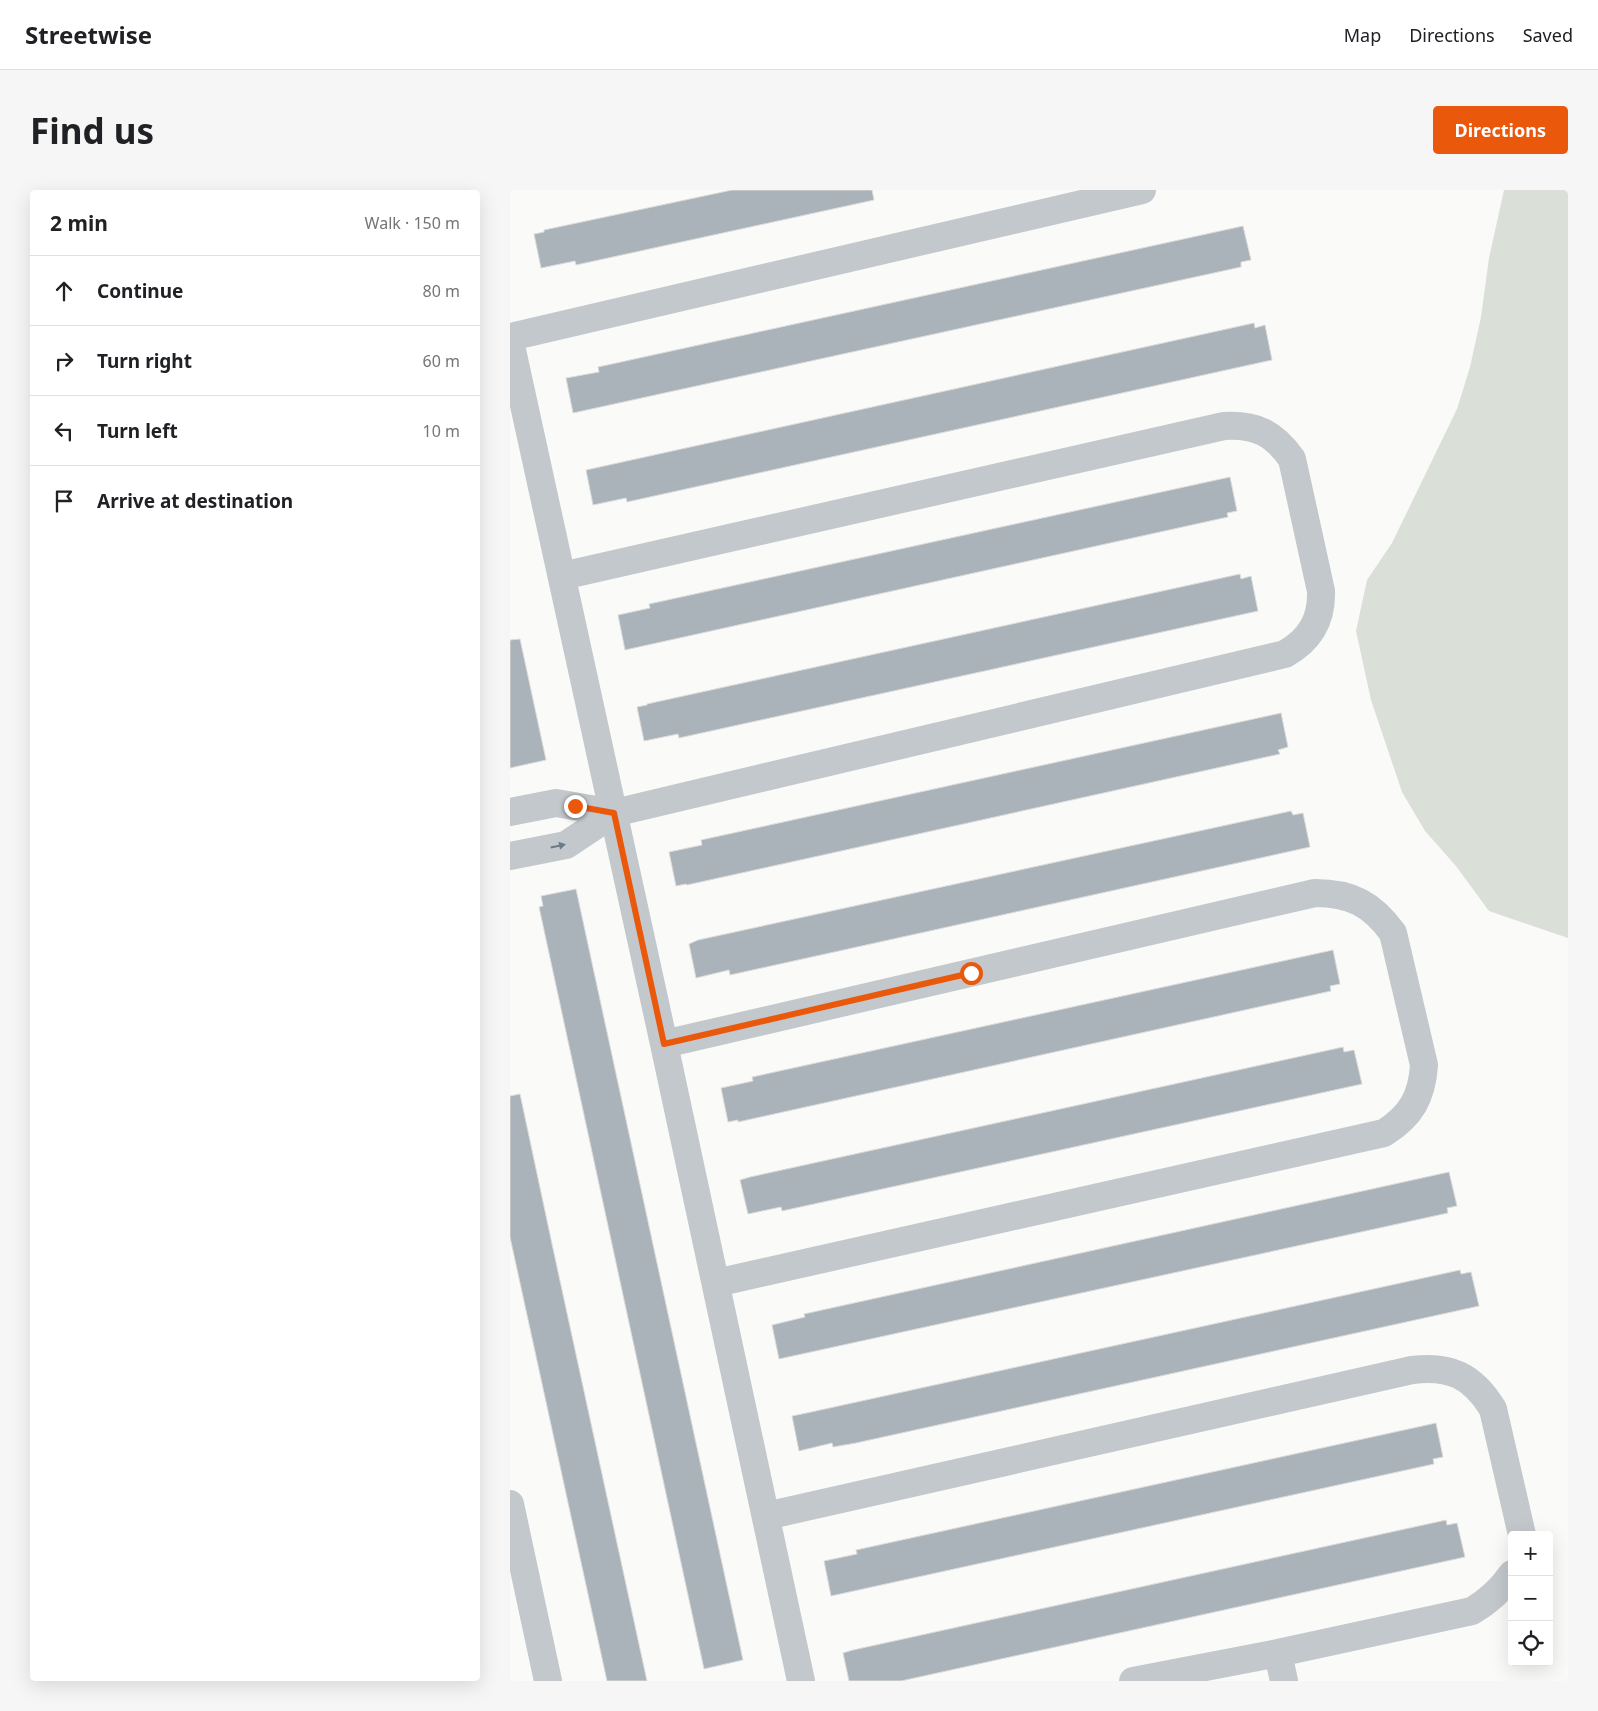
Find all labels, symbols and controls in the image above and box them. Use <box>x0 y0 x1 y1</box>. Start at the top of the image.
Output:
text: Streetwise <box>25 18 152 51</box>
text: Map <box>1344 23 1381 47</box>
text: Directions <box>1409 23 1495 47</box>
text: Saved <box>1523 23 1573 47</box>
button: Directions <box>1433 106 1568 154</box>
text: Find us <box>30 107 154 154</box>
text: 2 min <box>50 209 108 237</box>
text: Walk · 150 m <box>365 212 460 234</box>
icon: ahead <box>50 277 78 305</box>
text: Continue <box>97 278 183 304</box>
text: 80 m <box>423 280 460 302</box>
icon: right <box>50 347 78 375</box>
text: Turn right <box>97 348 192 374</box>
text: 60 m <box>423 350 460 372</box>
icon: left <box>50 417 78 445</box>
text: Turn left <box>97 418 178 444</box>
text: 10 m <box>423 420 460 442</box>
icon: arrive <box>50 487 78 515</box>
text: Arrive at destination <box>97 488 293 514</box>
route end <box>564 795 587 818</box>
one-way arrow <box>550 842 566 850</box>
route start <box>960 962 983 985</box>
map controls <box>1508 1531 1553 1666</box>
button: + <box>1508 1531 1553 1576</box>
button: − <box>1508 1576 1553 1621</box>
button: locate <box>1508 1621 1553 1666</box>

